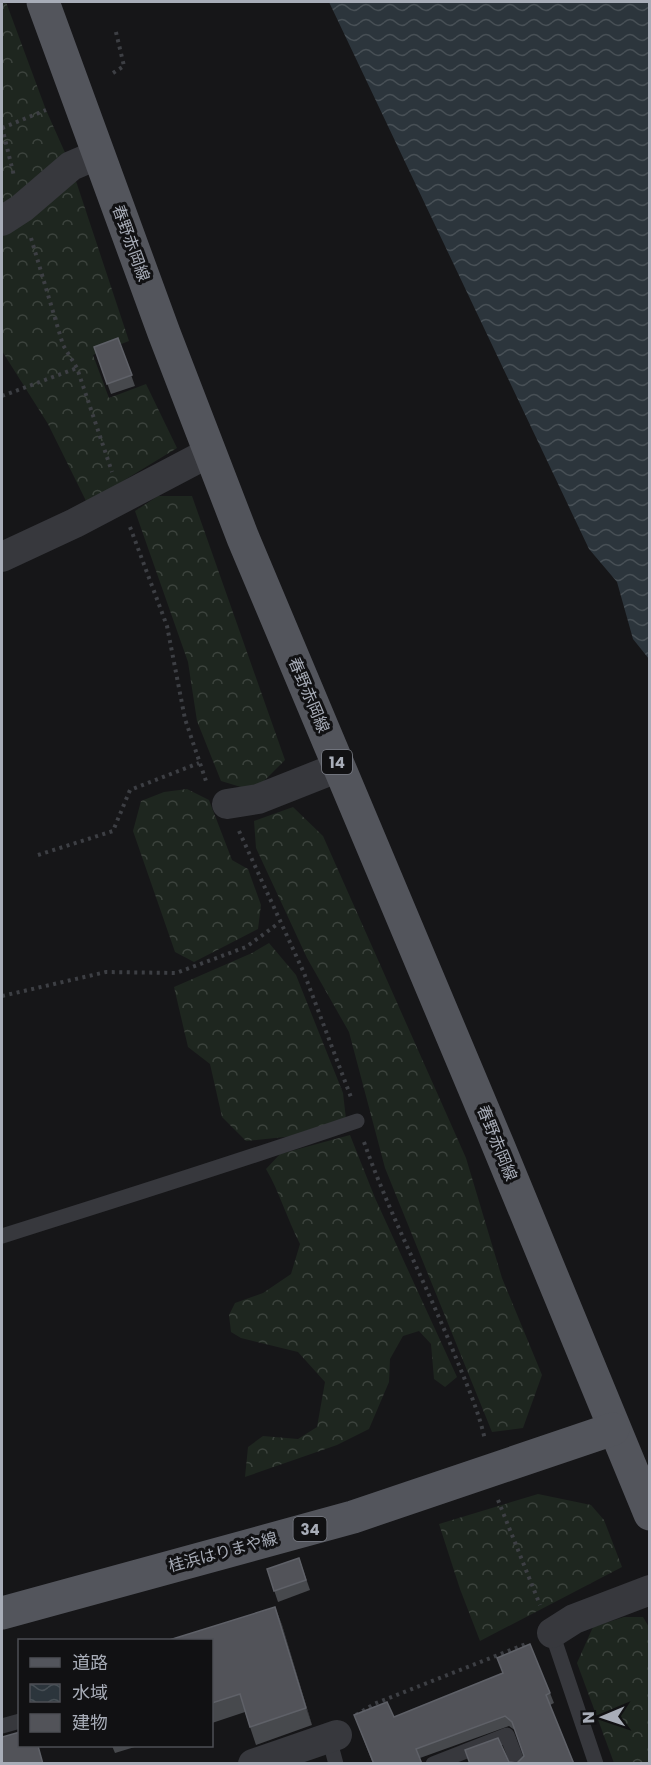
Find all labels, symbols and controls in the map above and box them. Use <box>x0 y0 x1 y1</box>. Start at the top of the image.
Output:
street label: 春野赤岡線 <box>107 201 155 285</box>
street label: 春野赤岡線 <box>283 654 335 736</box>
road number: 14 <box>322 750 352 774</box>
street label: 春野赤岡線 <box>471 1102 523 1184</box>
road number: 34 <box>294 1517 326 1541</box>
street label: 桂浜はりまや線 <box>166 1526 280 1578</box>
legend <box>18 1639 213 1747</box>
text: 道路 <box>72 1650 108 1675</box>
text: 水域 <box>72 1680 108 1705</box>
north arrow <box>573 1687 633 1747</box>
text: 建物 <box>72 1710 108 1735</box>
text: N <box>577 1711 600 1724</box>

